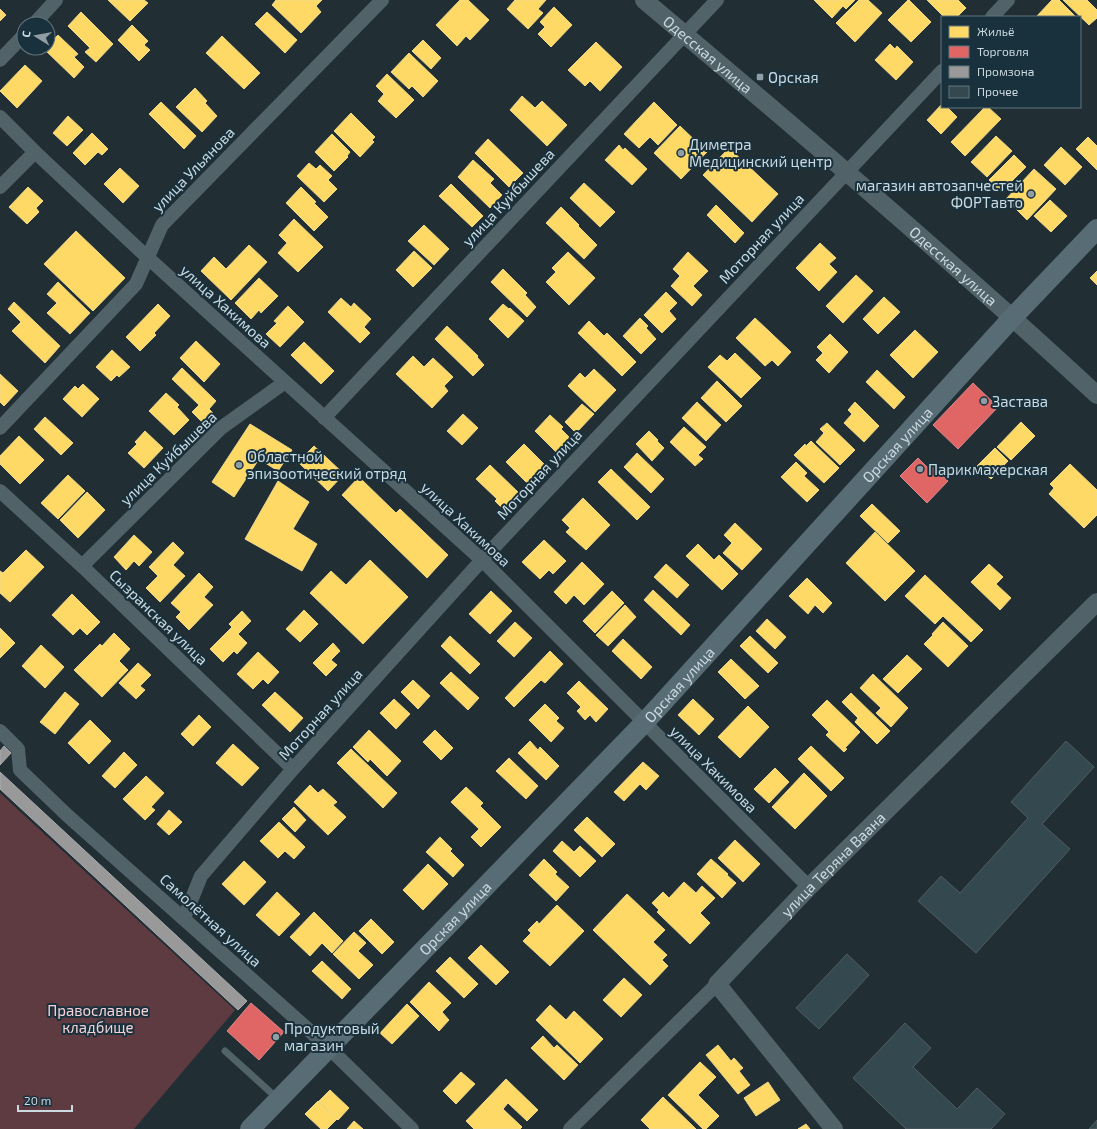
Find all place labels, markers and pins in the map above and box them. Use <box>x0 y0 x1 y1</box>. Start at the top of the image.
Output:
place label: Орская <box>768 68 819 86</box>
marker: Орская <box>755 72 765 82</box>
place label: Диметра Медицинский центр <box>689 135 832 170</box>
marker: Диметра Медицинский центр <box>676 148 686 158</box>
place label: магазин автозапчестей ФОРТавто <box>856 176 1023 211</box>
marker: магазин автозапчестей ФОРТавто <box>1026 189 1036 199</box>
place label: Застава <box>992 392 1048 410</box>
marker: Застава <box>979 396 989 406</box>
place label: Областной эпизоотический отряд <box>247 447 407 482</box>
marker: Областной эпизоотический отряд <box>234 460 244 470</box>
place label: Парикмахерская <box>928 460 1048 478</box>
marker: Парикмахерская <box>915 464 925 474</box>
place label: Продуктовый магазин <box>284 1019 380 1054</box>
marker: Продуктовый магазин <box>271 1032 281 1042</box>

